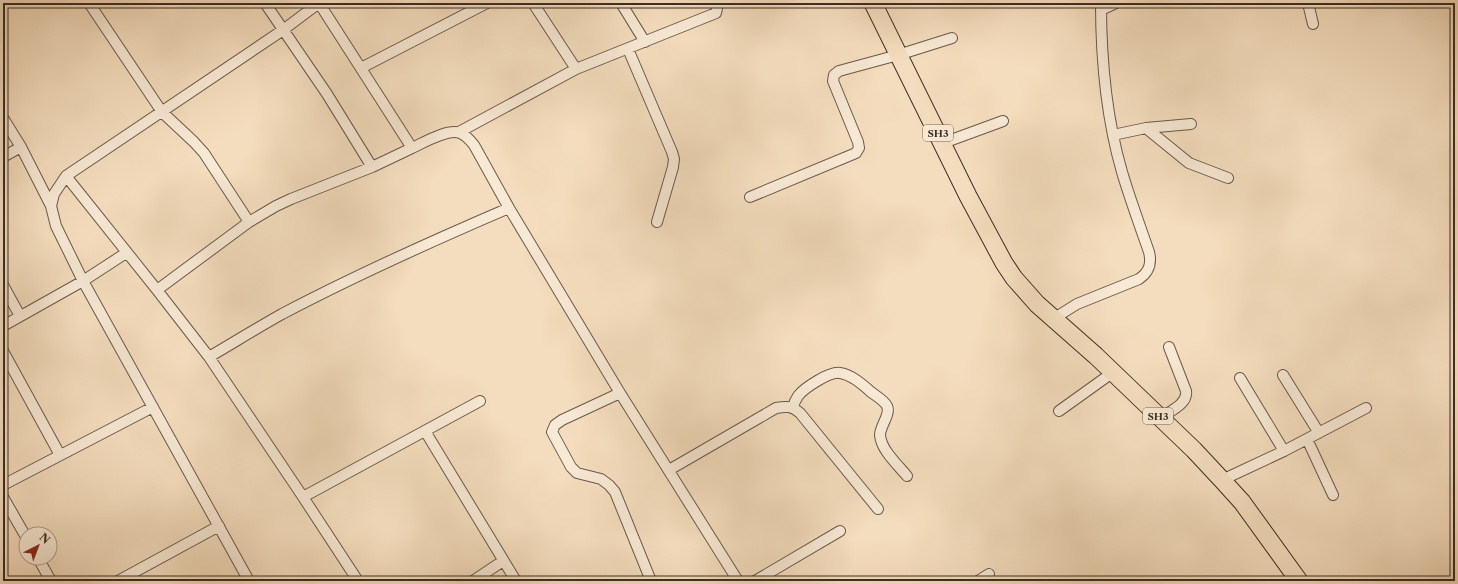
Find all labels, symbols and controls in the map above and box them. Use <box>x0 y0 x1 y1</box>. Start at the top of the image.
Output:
road number: SH3 <box>923 125 953 141</box>
road number: SH3 <box>1143 408 1173 424</box>
north arrow <box>18 526 58 566</box>
text: N <box>36 530 53 547</box>

